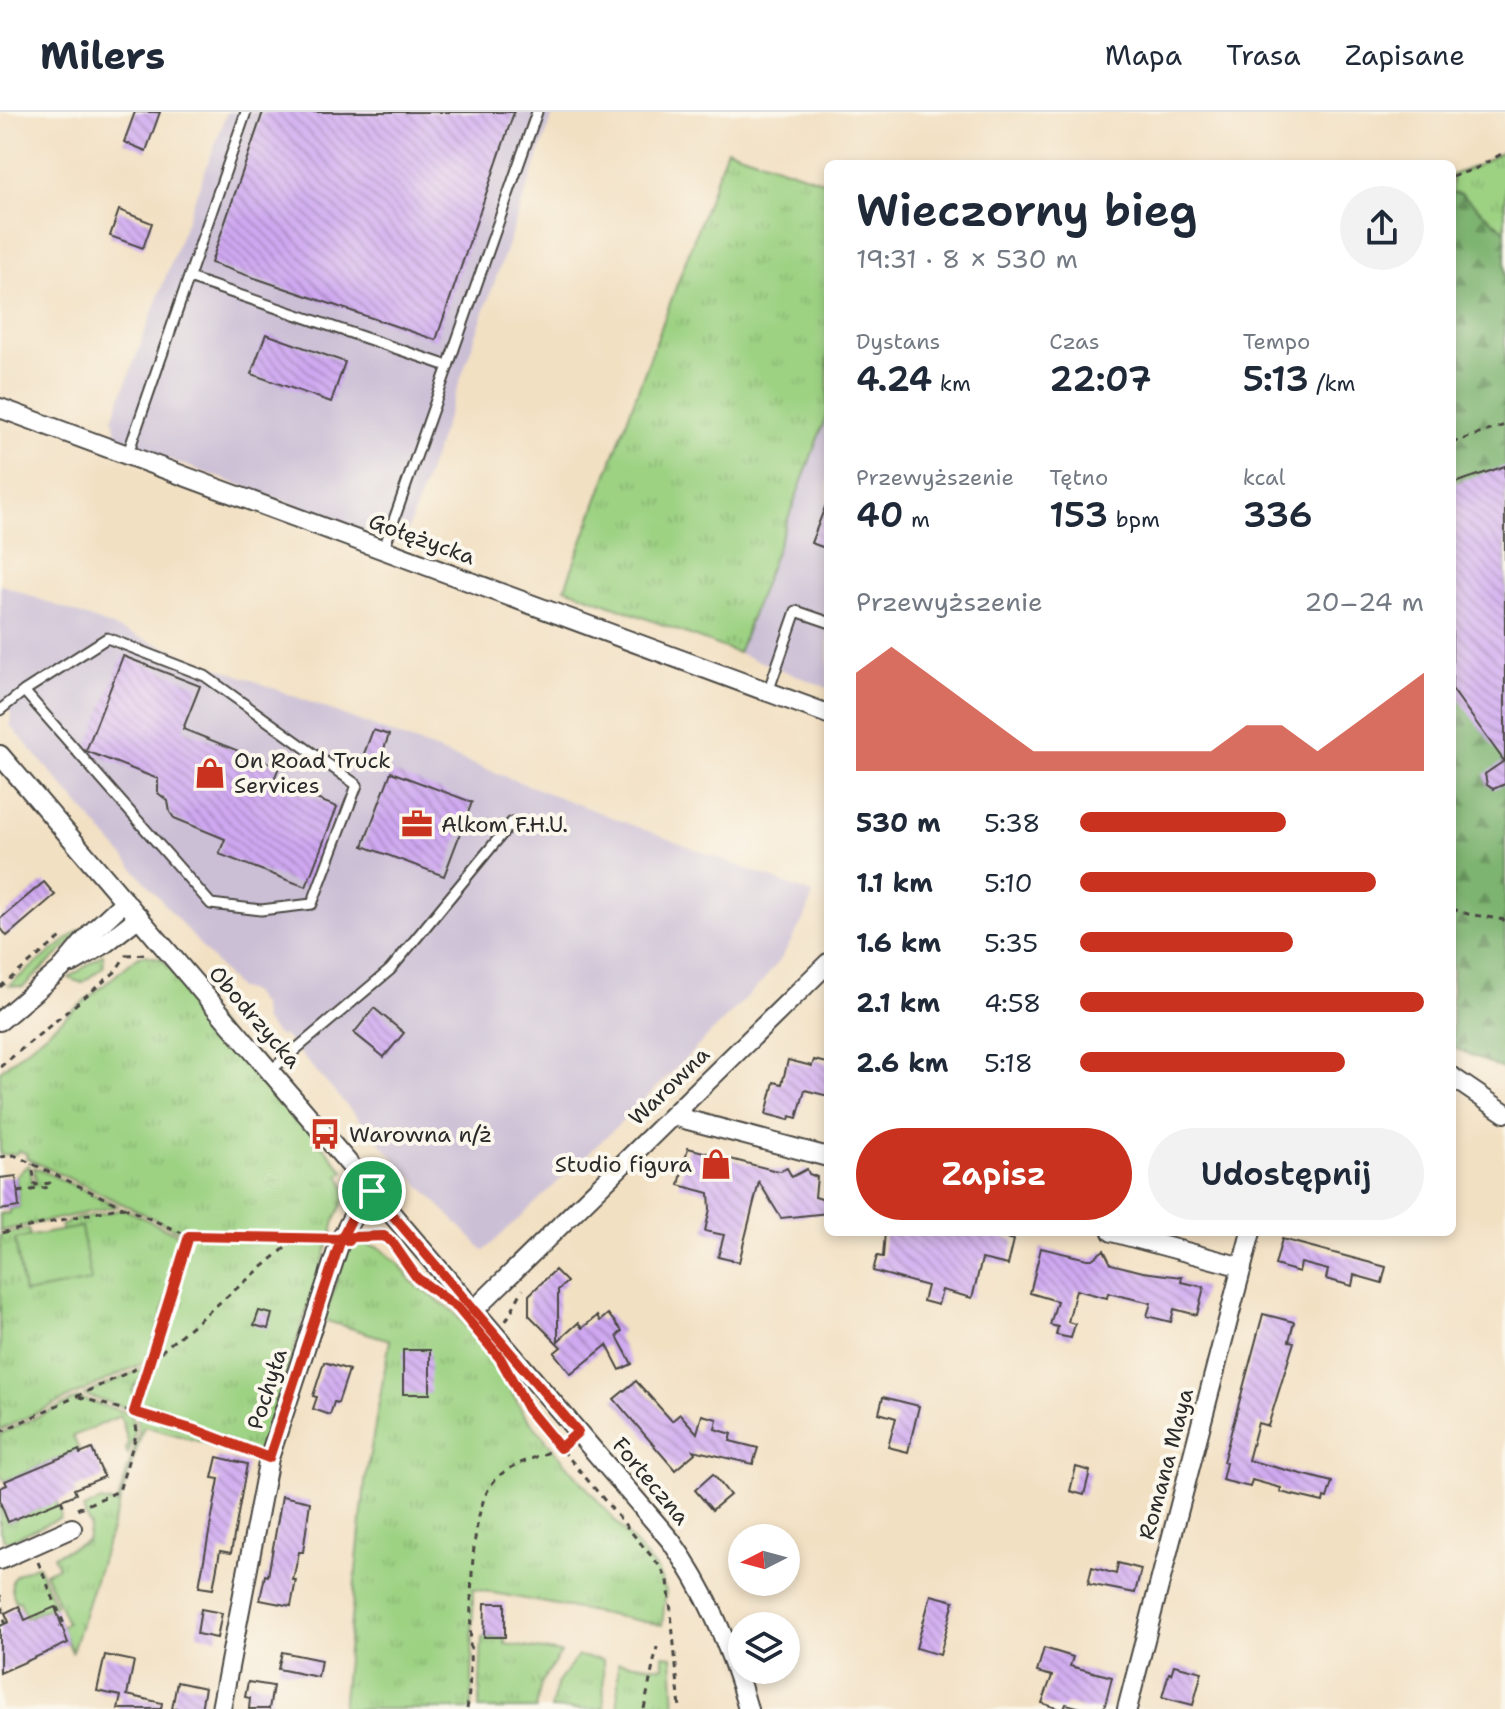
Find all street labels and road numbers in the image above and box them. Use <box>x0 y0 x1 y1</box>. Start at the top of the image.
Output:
street label: Gołężycka <box>365 506 479 572</box>
street label: Obodrzycka <box>202 960 308 1075</box>
street label: Warowna <box>622 1040 716 1132</box>
street label: Pochyła <box>240 1345 294 1433</box>
street label: Romana Maya <box>1132 1385 1200 1543</box>
street label: Forteczna <box>606 1431 696 1531</box>

